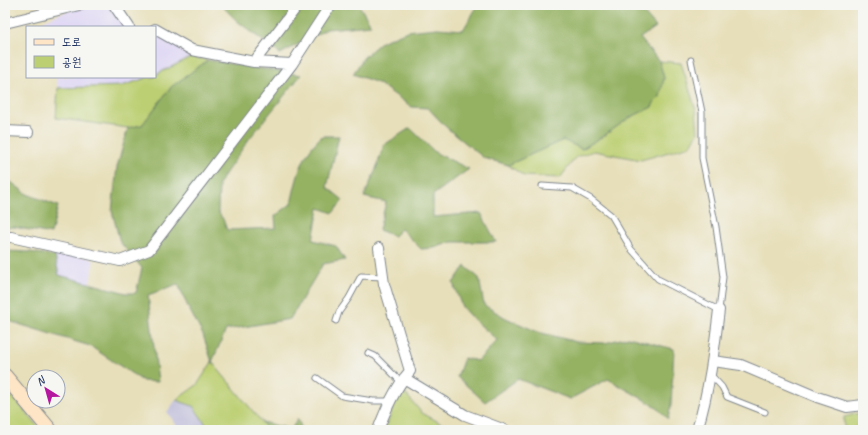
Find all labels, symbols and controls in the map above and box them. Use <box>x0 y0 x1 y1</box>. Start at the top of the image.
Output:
legend <box>26 26 156 78</box>
text: 도로 <box>62 34 81 50</box>
text: 공원 <box>62 54 81 70</box>
north arrow <box>26 369 66 409</box>
text: N <box>33 372 49 389</box>

